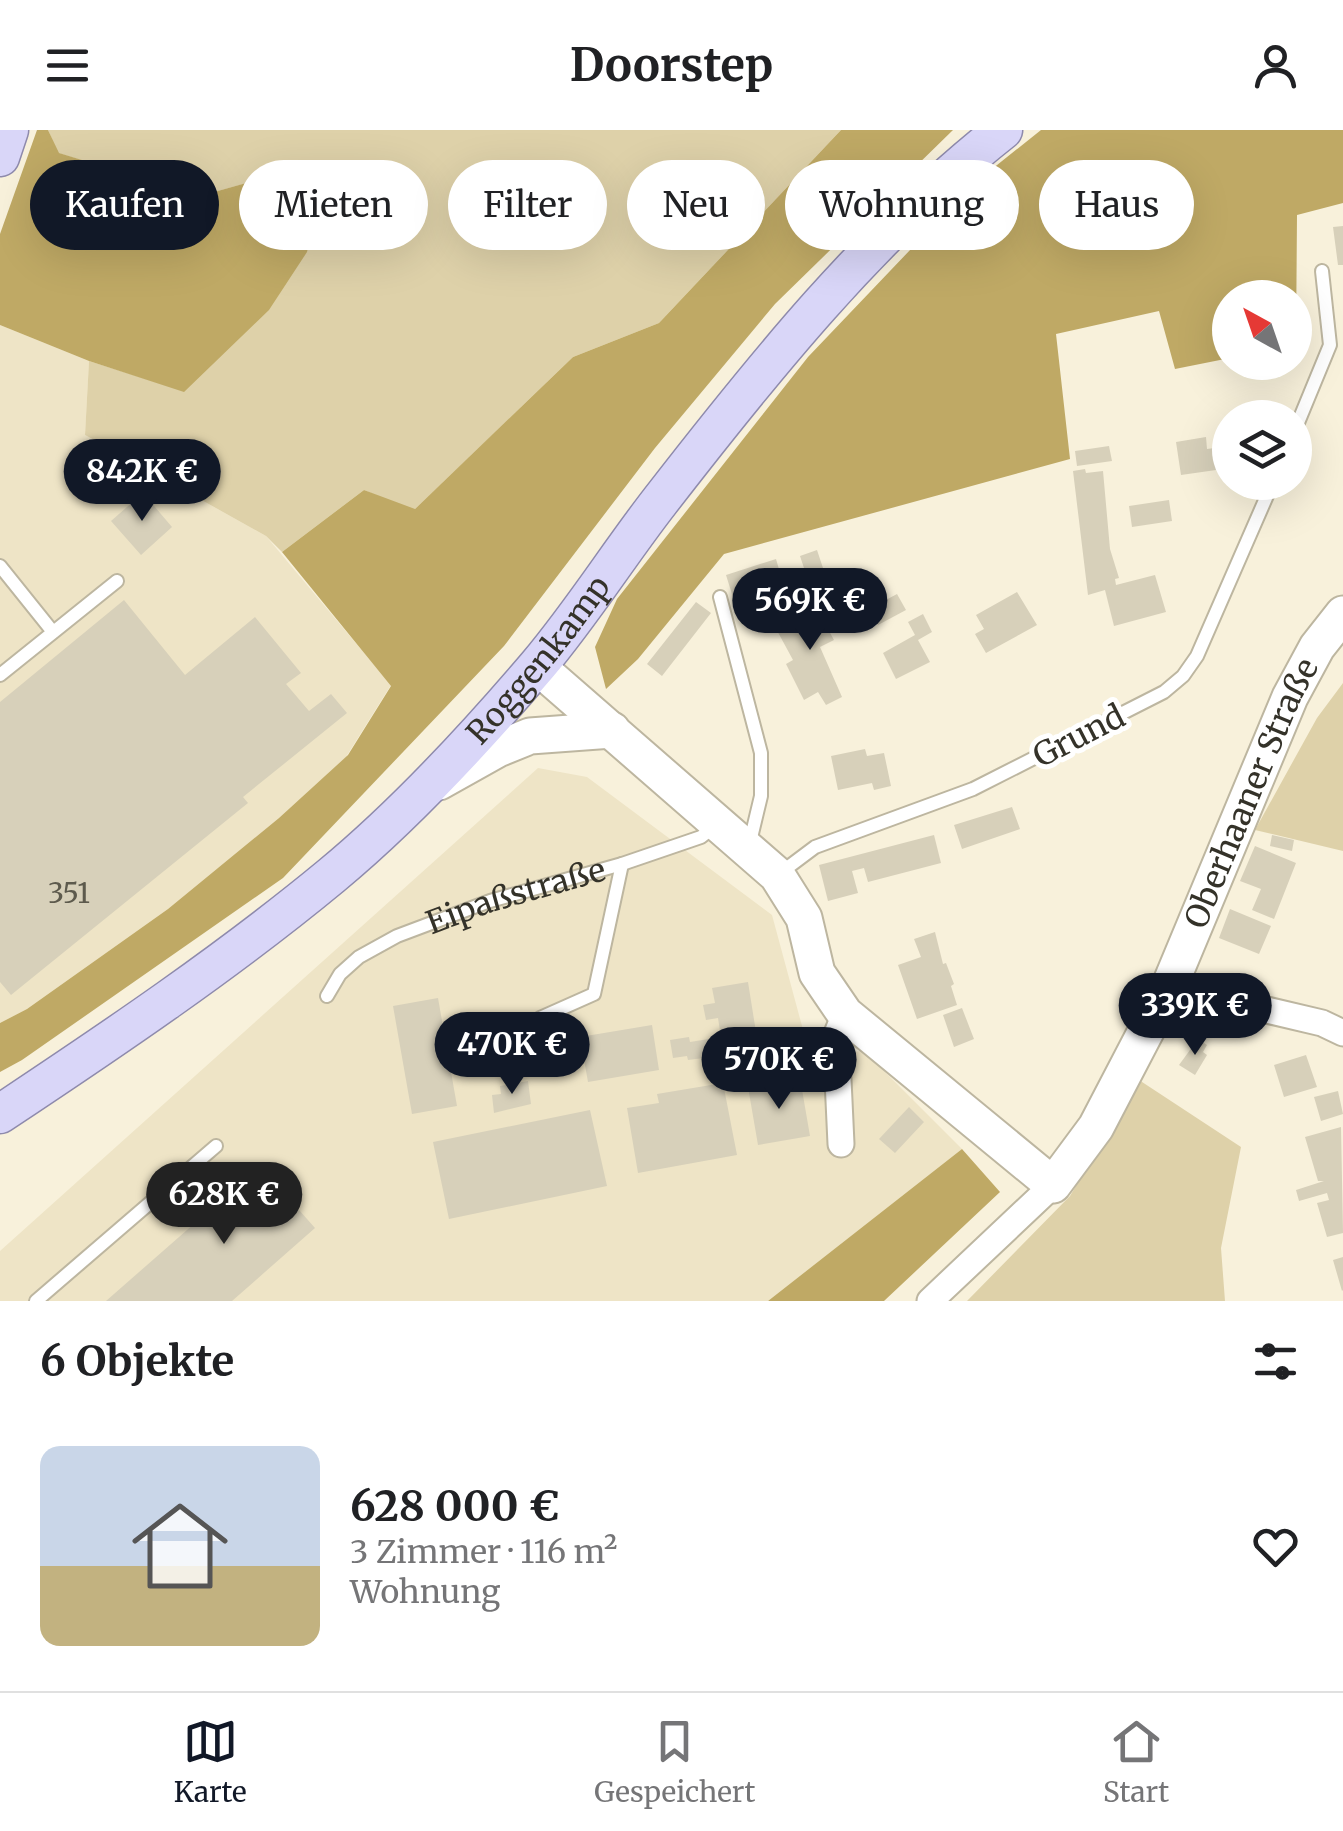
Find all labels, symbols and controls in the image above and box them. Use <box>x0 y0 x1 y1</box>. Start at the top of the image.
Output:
text: Doorstep <box>570 37 773 93</box>
icon: menu <box>40 38 95 93</box>
icon: person <box>1248 38 1303 93</box>
chip: Kaufen <box>30 160 219 250</box>
chip: Mieten <box>239 160 428 250</box>
chip: Filter <box>448 160 607 250</box>
chip: Neu <box>627 160 765 250</box>
chip: Wohnung <box>785 160 1019 250</box>
chip: Haus <box>1039 160 1194 250</box>
north arrow <box>1212 280 1312 380</box>
map controls <box>1212 280 1312 500</box>
button: layers <box>1212 400 1312 500</box>
pin: 842K € <box>61 439 223 524</box>
text: 842K € <box>86 451 198 491</box>
street label: Roggenkamp <box>458 568 619 752</box>
pin: 569K € <box>729 568 891 653</box>
text: 569K € <box>754 580 866 620</box>
street label: Oberhaaner Straße <box>1176 651 1327 934</box>
street label: Grund <box>1026 696 1132 776</box>
street label: Eipaßstraße <box>421 850 610 943</box>
house number: 351 <box>48 875 90 911</box>
pin: 339K € <box>1114 973 1276 1058</box>
text: 339K € <box>1141 985 1249 1025</box>
pin: 470K € <box>431 1012 593 1097</box>
text: 470K € <box>457 1024 567 1064</box>
pin: 570K € <box>698 1027 860 1112</box>
text: 570K € <box>724 1039 834 1079</box>
pin: 628K € <box>143 1162 305 1247</box>
text: 628K € <box>168 1174 280 1214</box>
icon: filters <box>1248 1334 1303 1389</box>
text: 6 Objekte <box>40 1335 234 1387</box>
text: 628 000 € <box>350 1480 560 1532</box>
icon: home <box>120 1486 240 1606</box>
icon: heart <box>1248 1519 1303 1574</box>
text: 3 Zimmer · 116 m² <box>350 1532 618 1572</box>
text: Wohnung <box>350 1572 500 1612</box>
tab: Karte <box>174 1714 247 1810</box>
tab: Gespeichert <box>594 1714 755 1810</box>
tab: Start <box>1103 1714 1169 1810</box>

